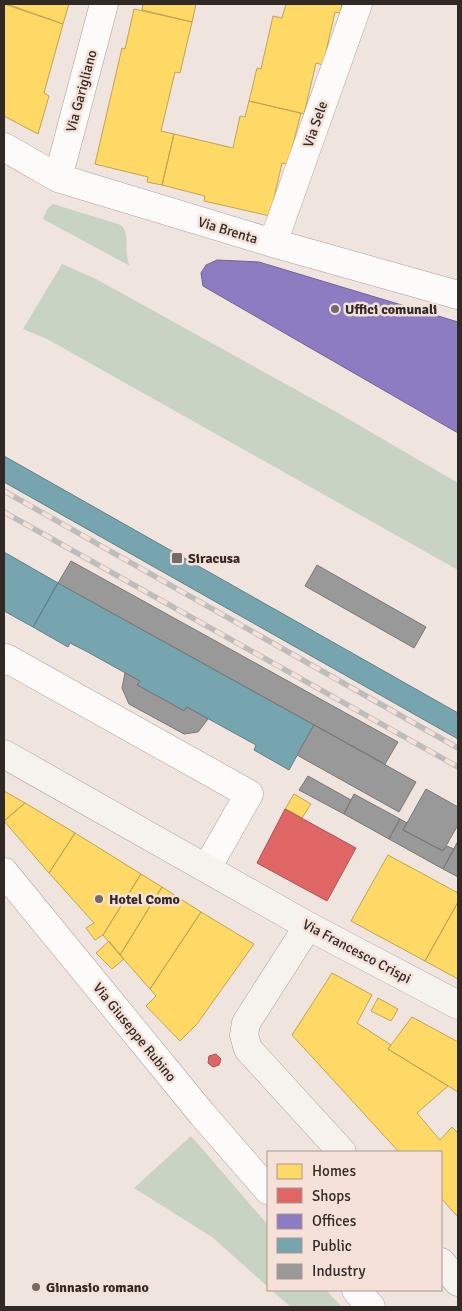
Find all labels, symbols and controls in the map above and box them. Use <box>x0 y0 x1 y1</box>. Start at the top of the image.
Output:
street label: Via Garigliano <box>62 48 101 134</box>
street label: Via Sele <box>300 99 331 150</box>
street label: Via Brenta <box>196 213 260 248</box>
place label: Uffici comunali <box>345 301 437 318</box>
marker: Uffici comunali <box>329 303 341 315</box>
place label: Siracusa <box>188 550 240 567</box>
marker: Siracusa <box>170 551 184 565</box>
place label: Hotel Como <box>109 891 180 908</box>
marker: Hotel Como <box>93 893 105 905</box>
street label: Via Francesco Crispi <box>300 916 414 987</box>
street label: Via Giuseppe Rubino <box>89 979 180 1085</box>
legend <box>267 1151 442 1291</box>
text: Homes <box>312 1162 356 1180</box>
text: Shops <box>312 1187 351 1205</box>
text: Offices <box>312 1212 357 1230</box>
text: Public <box>312 1237 352 1255</box>
text: Industry <box>312 1262 365 1280</box>
place label: Ginnasio romano <box>46 1279 149 1296</box>
marker: Ginnasio romano <box>30 1281 42 1293</box>

